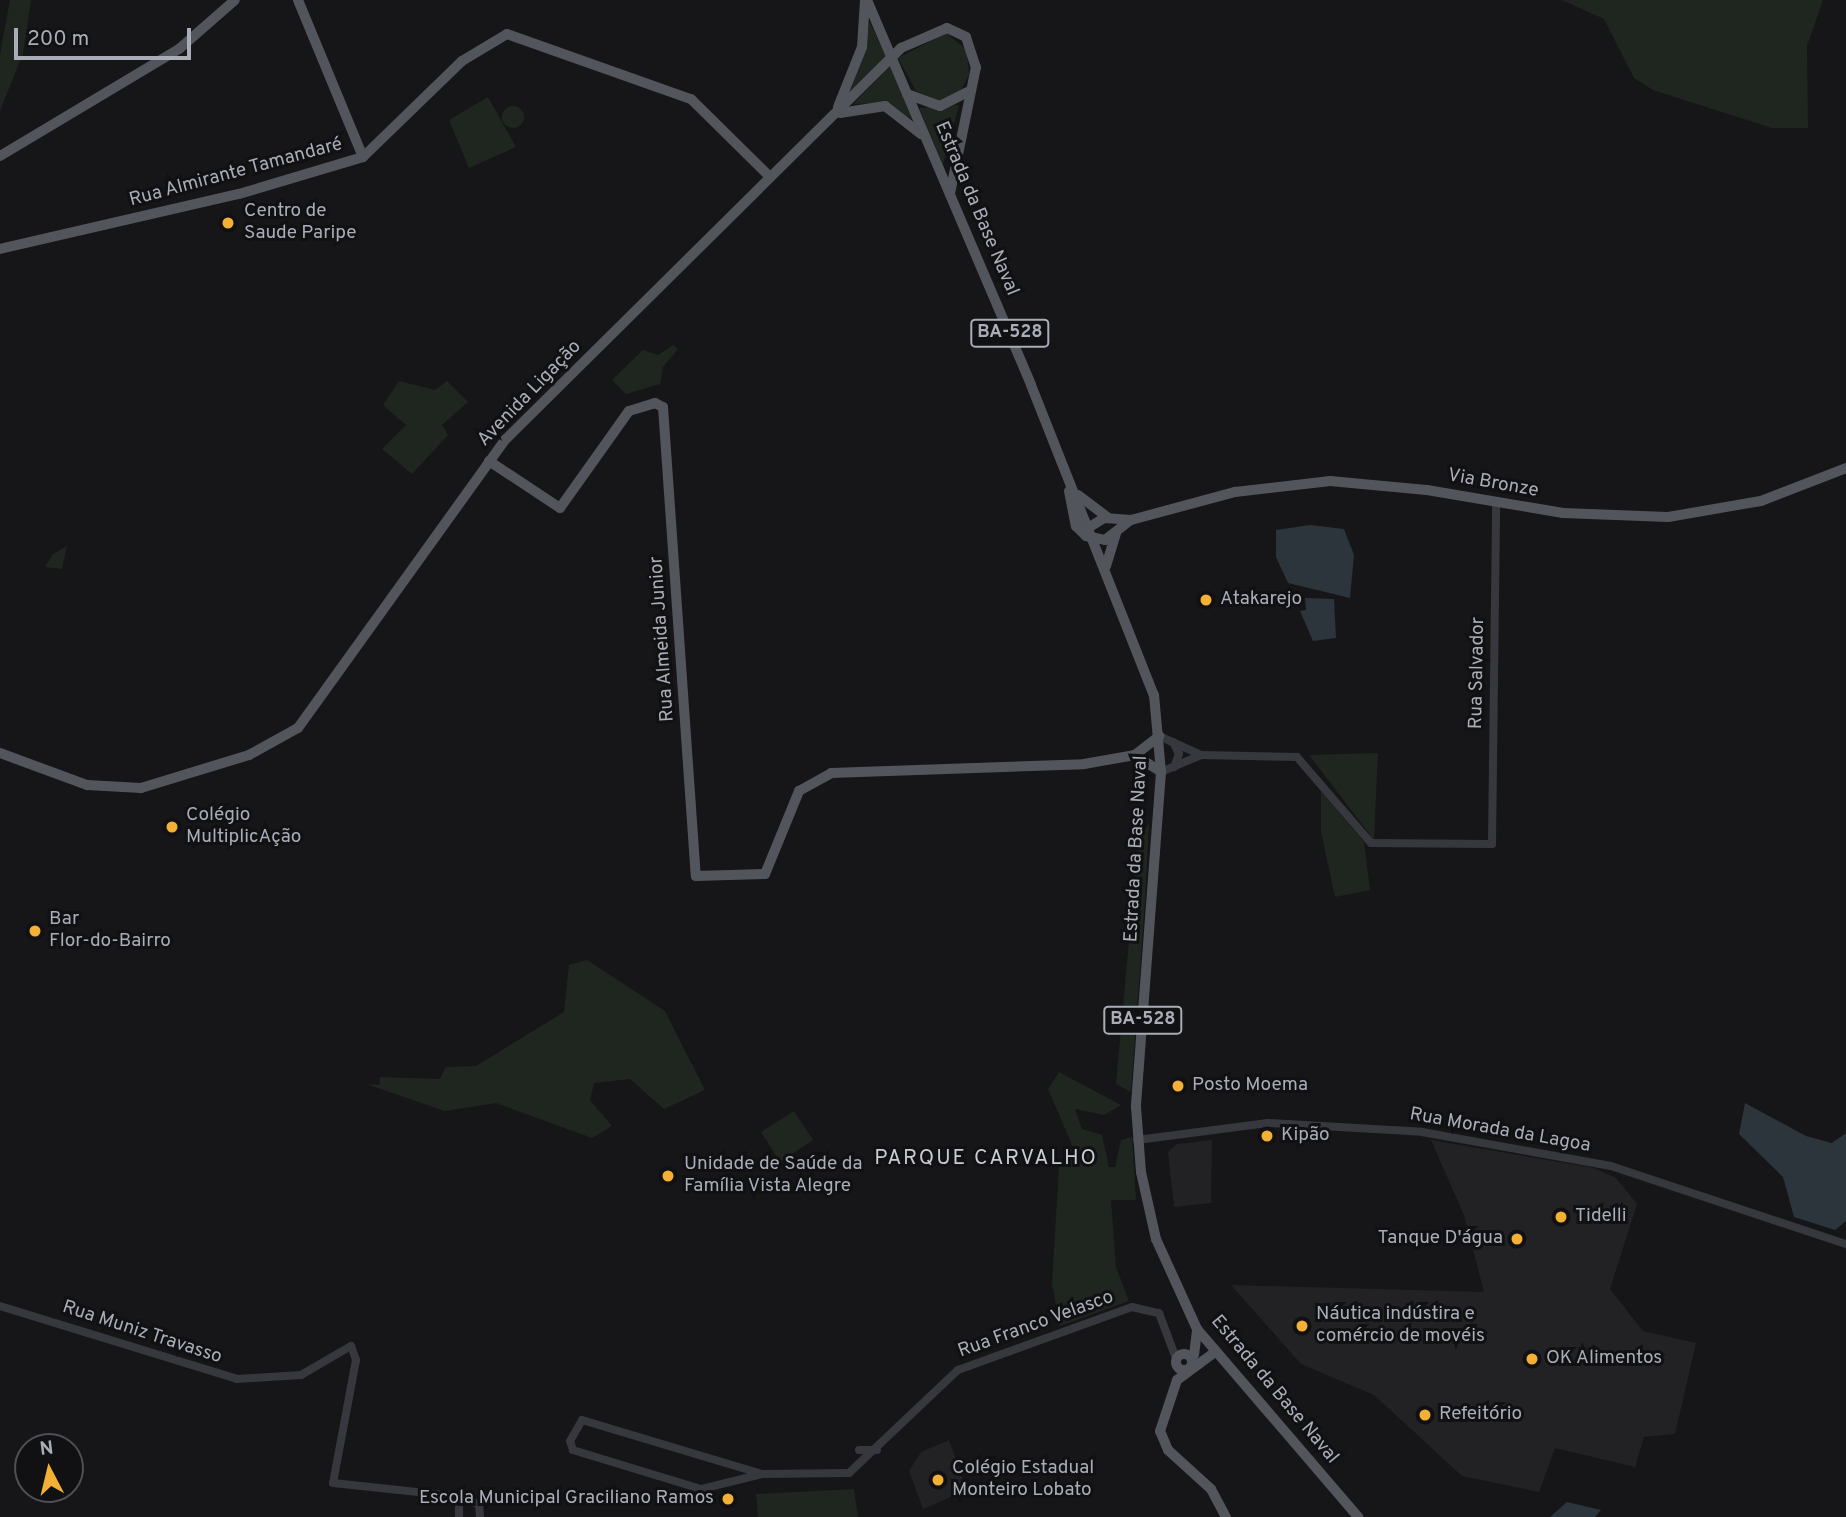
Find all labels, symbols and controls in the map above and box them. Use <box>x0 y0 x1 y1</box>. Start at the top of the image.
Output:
scale bar <box>18 14 194 58</box>
text: 200 m <box>27 26 89 53</box>
street label: Estrada da Base Naval <box>929 119 1023 299</box>
street label: Rua Almirante Tamandaré <box>126 133 346 213</box>
place label: Centro de Saude Paripe <box>244 201 357 245</box>
marker: Centro de Saude Paripe <box>218 213 238 233</box>
road number: BA-528 <box>970 318 1050 348</box>
street label: Avenida Ligação <box>473 336 587 452</box>
street label: Via Bronze <box>1446 465 1540 503</box>
street label: Rua Almeida Junior <box>646 555 680 723</box>
place label: Atakarejo <box>1220 589 1302 611</box>
marker: Atakarejo <box>1198 592 1214 608</box>
street label: Rua Salvador <box>1466 617 1490 729</box>
street label: Estrada da Base Naval <box>1121 755 1153 943</box>
place label: Colégio MultiplicAção <box>186 805 301 849</box>
marker: Colégio MultiplicAção <box>164 819 180 835</box>
place label: Bar Flor-do-Bairro <box>49 909 171 953</box>
marker: Bar Flor-do-Bairro <box>27 923 43 939</box>
road number: BA-528 <box>1103 1006 1183 1035</box>
place label: Posto Moema <box>1192 1075 1308 1097</box>
marker: Posto Moema <box>1170 1078 1186 1094</box>
street label: Rua Morada da Lagoa <box>1408 1104 1592 1158</box>
place label: Kipão <box>1281 1125 1330 1147</box>
marker: Kipão <box>1259 1128 1275 1144</box>
district label: PARQUE CARVALHO <box>876 1146 1096 1172</box>
place label: Unidade de Saúde da Família Vista Alegre <box>684 1154 862 1198</box>
marker: Unidade de Saúde da Família Vista Alegre <box>658 1166 678 1186</box>
place label: Tidelli <box>1575 1206 1627 1228</box>
marker: Tidelli <box>1553 1209 1569 1225</box>
place label: Tanque D'água <box>1377 1228 1503 1250</box>
marker: Tanque D'água <box>1509 1231 1525 1247</box>
street label: Rua Franco Velasco <box>955 1286 1117 1364</box>
street label: Rua Muniz Travasso <box>59 1296 225 1370</box>
place label: Náutica indústira e comércio de movéis <box>1316 1304 1485 1348</box>
street label: Estrada da Base Naval <box>1205 1311 1343 1469</box>
marker: Náutica indústira e comércio de movéis <box>1294 1318 1310 1334</box>
place label: OK Alimentos <box>1546 1348 1663 1370</box>
marker: OK Alimentos <box>1524 1351 1540 1367</box>
place label: Refeitório <box>1439 1404 1522 1426</box>
marker: Refeitório <box>1417 1407 1433 1423</box>
north arrow <box>14 1433 84 1503</box>
text: N <box>38 1436 55 1462</box>
place label: Colégio Estadual Monteiro Lobato <box>952 1458 1094 1502</box>
marker: Colégio Estadual Monteiro Lobato <box>930 1472 946 1488</box>
place label: Escola Municipal Graciliano Ramos <box>419 1488 714 1510</box>
marker: Escola Municipal Graciliano Ramos <box>720 1491 736 1507</box>

